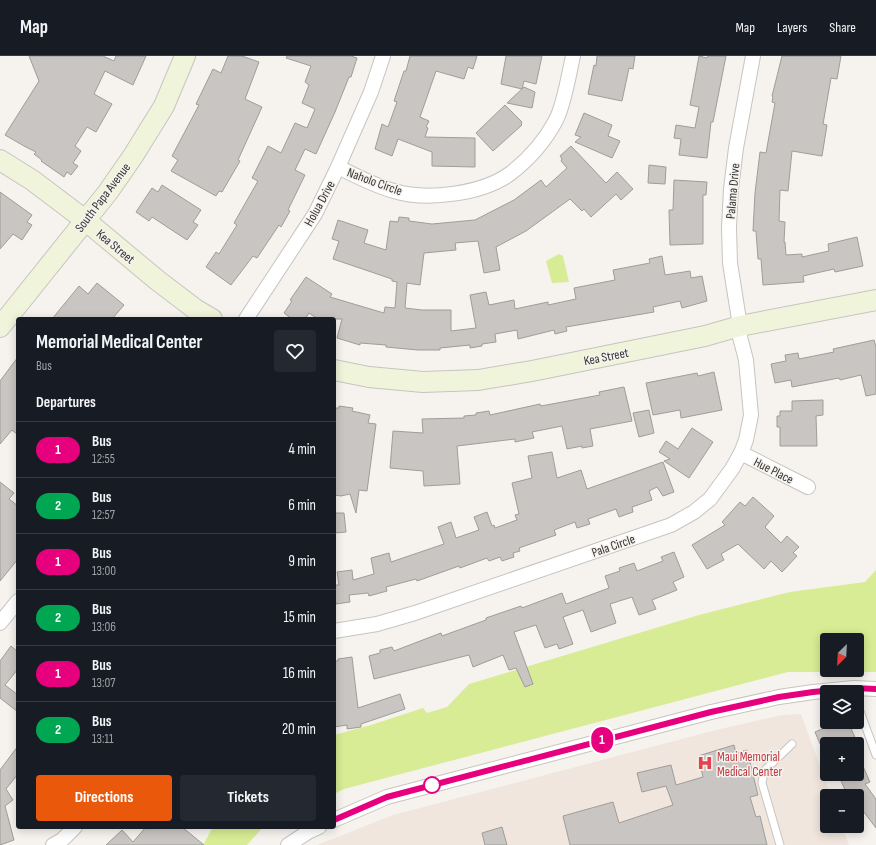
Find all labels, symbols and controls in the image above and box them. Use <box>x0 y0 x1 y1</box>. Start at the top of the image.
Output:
text: Map <box>20 16 48 39</box>
text: Map <box>735 19 755 36</box>
text: Layers <box>777 19 807 36</box>
text: Share <box>829 19 856 36</box>
street label: South Papa Avenue <box>72 160 134 235</box>
street label: Palama Drive <box>723 163 743 220</box>
street label: Naholo Circle <box>345 165 404 199</box>
street label: Holua Drive <box>301 178 339 229</box>
street label: Kea Street <box>93 226 138 268</box>
button: heart <box>274 330 316 372</box>
text: Memorial Medical Center <box>36 331 202 354</box>
street label: Kea Street <box>582 345 630 369</box>
text: Bus <box>36 358 52 374</box>
text: Departures <box>36 393 96 412</box>
text: Bus <box>92 432 111 451</box>
text: 4 min <box>289 440 316 459</box>
text: 1 <box>55 441 61 458</box>
text: 12:55 <box>92 451 115 467</box>
street label: Hue Place <box>751 454 796 488</box>
text: Bus <box>92 488 111 507</box>
text: 6 min <box>288 496 316 515</box>
text: 2 <box>55 497 61 514</box>
text: 12:57 <box>92 507 115 523</box>
street label: Pala Circle <box>589 531 637 561</box>
text: Bus <box>92 544 111 563</box>
text: 9 min <box>288 552 316 571</box>
text: 1 <box>55 553 61 570</box>
text: 13:00 <box>92 563 116 579</box>
text: Bus <box>92 600 111 619</box>
text: 15 min <box>284 608 316 627</box>
text: 2 <box>55 609 61 626</box>
text: 13:06 <box>92 619 116 635</box>
north arrow <box>820 633 864 677</box>
map controls <box>820 633 864 833</box>
text: Bus <box>92 656 111 675</box>
text: 16 min <box>283 664 316 683</box>
text: 1 <box>55 665 61 682</box>
text: 13:07 <box>92 675 115 691</box>
button: layers <box>820 685 864 729</box>
text: Bus <box>92 712 111 731</box>
text: 20 min <box>282 720 316 739</box>
text: 2 <box>55 721 61 738</box>
line badge: 1 <box>589 727 615 753</box>
text: 13:11 <box>92 731 114 747</box>
text: 1 <box>599 731 605 748</box>
button: + <box>820 737 864 781</box>
place label: Maui Memorial Medical Center <box>717 749 782 780</box>
hospital icon: Maui Memorial Medical Center <box>696 754 714 772</box>
button: Directions <box>36 775 172 821</box>
button: Tickets <box>180 775 316 821</box>
unlabelled marker <box>423 776 441 794</box>
button: − <box>820 789 864 833</box>

